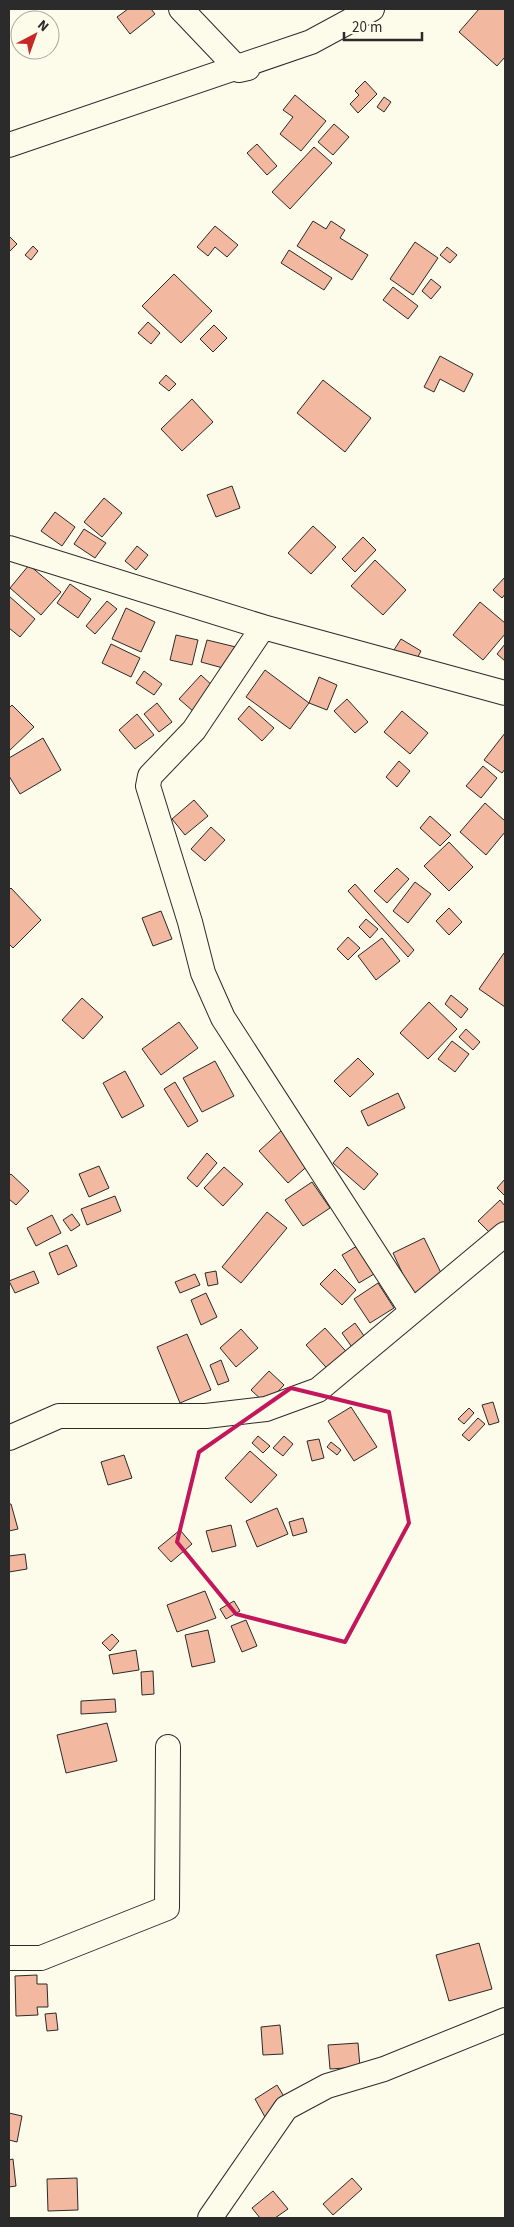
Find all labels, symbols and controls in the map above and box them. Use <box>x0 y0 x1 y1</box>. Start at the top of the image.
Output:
north arrow <box>10 10 60 60</box>
scale bar <box>344 10 422 42</box>
text: N <box>33 15 53 37</box>
text: 20 m <box>352 17 382 38</box>

